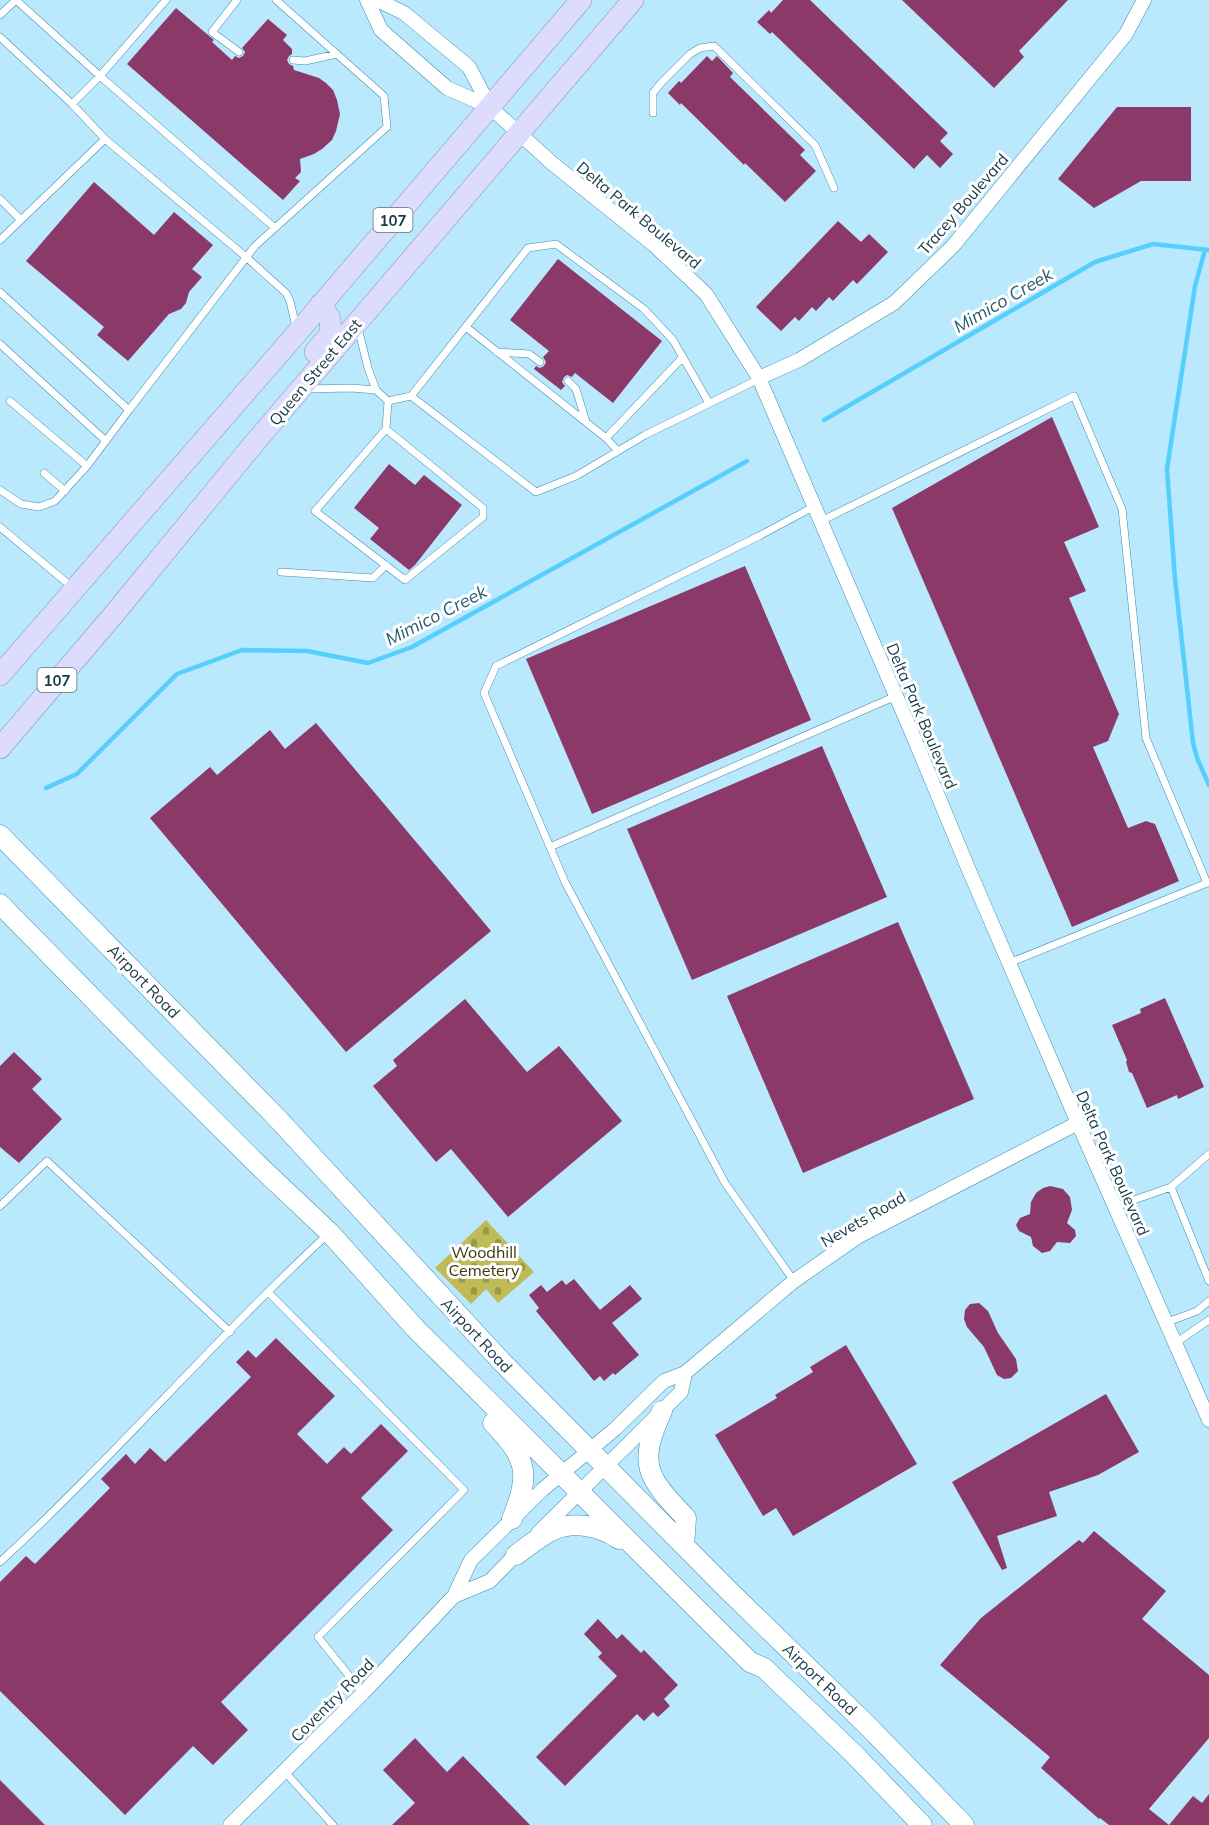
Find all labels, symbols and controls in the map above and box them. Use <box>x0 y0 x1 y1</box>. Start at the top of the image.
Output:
street label: Tracey Boulevard <box>914 149 1012 259</box>
street label: Delta Park Boulevard <box>573 157 705 273</box>
road number: 107 <box>374 208 412 232</box>
water label: Mimico Creek <box>949 262 1057 338</box>
street label: Queen Street East <box>264 314 366 429</box>
water label: Mimico Creek <box>381 579 491 650</box>
street label: Delta Park Boulevard <box>882 640 962 792</box>
road number: 107 <box>38 668 76 692</box>
street label: Airport Road <box>104 940 184 1022</box>
street label: Delta Park Boulevard <box>1072 1087 1154 1239</box>
street label: Nevets Road <box>817 1187 909 1251</box>
park label: Woodhill Cemetery <box>449 1242 520 1280</box>
street label: Airport Road <box>437 1293 517 1377</box>
street label: Airport Road <box>779 1639 861 1719</box>
street label: Coventry Road <box>286 1654 378 1746</box>

